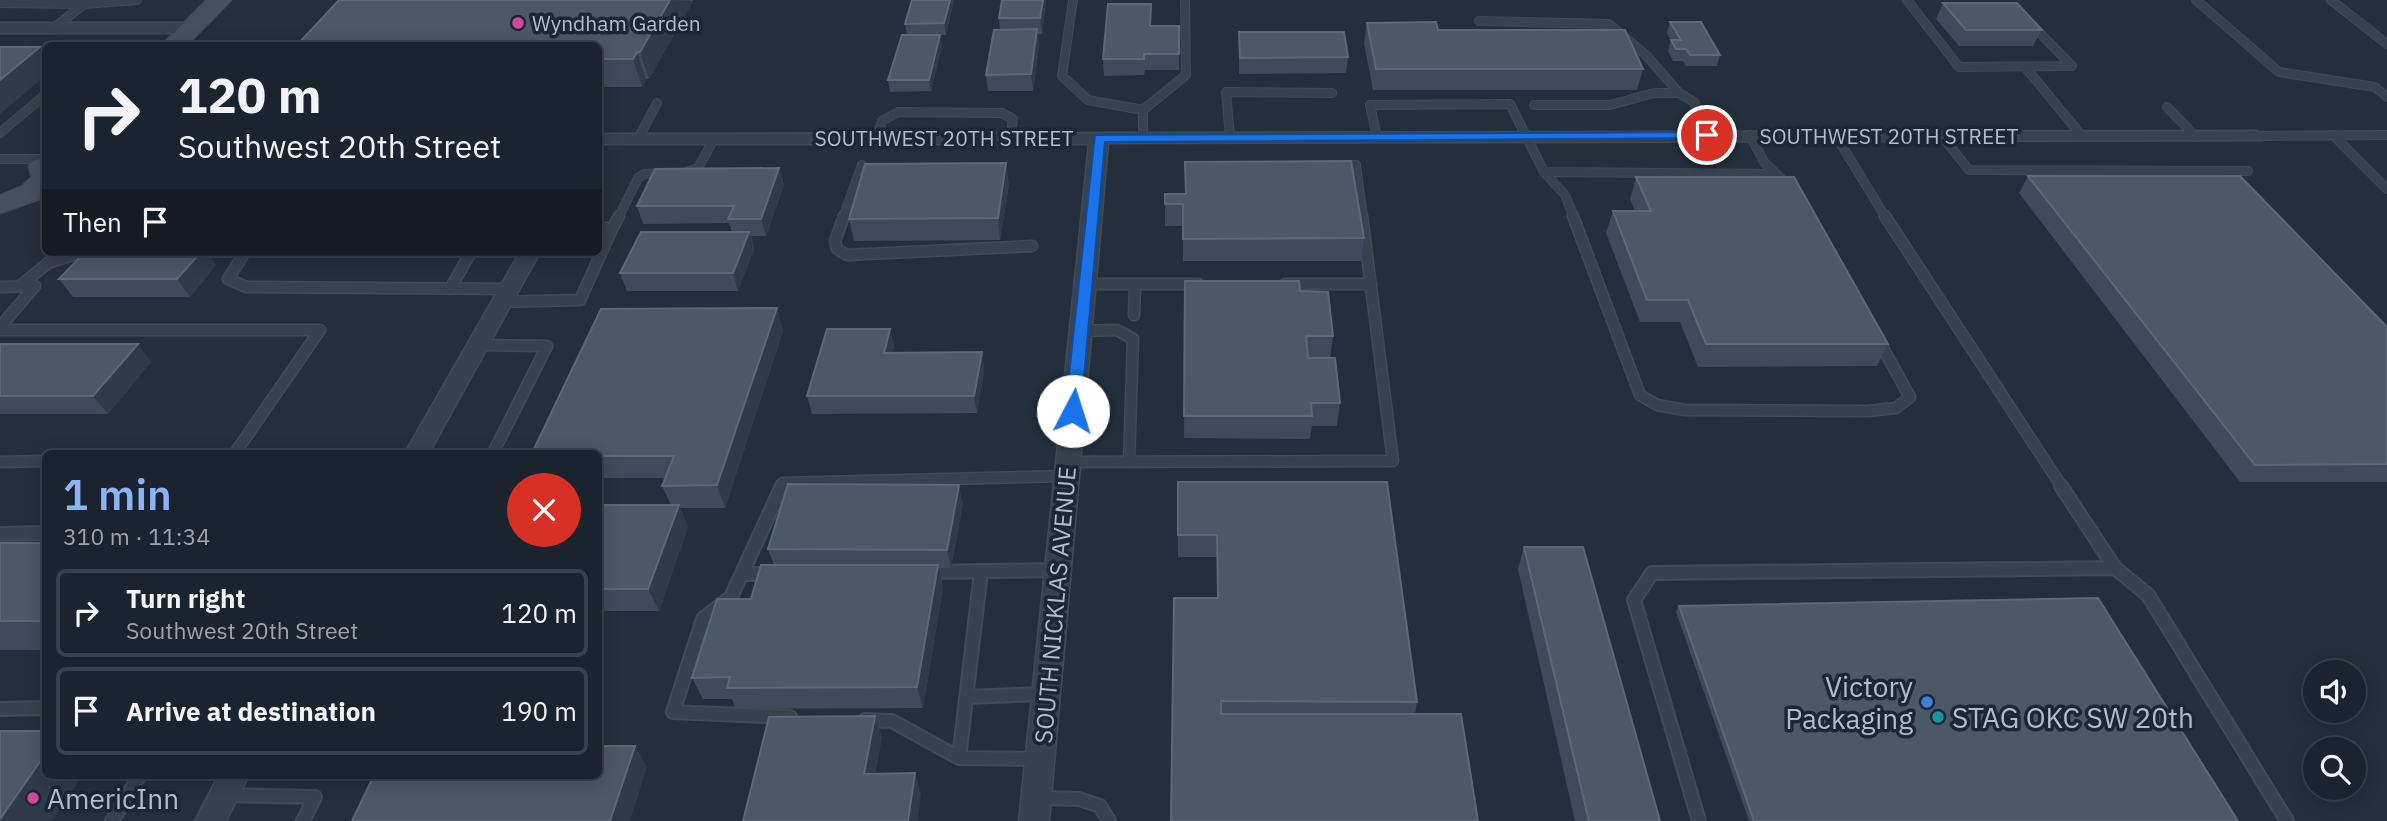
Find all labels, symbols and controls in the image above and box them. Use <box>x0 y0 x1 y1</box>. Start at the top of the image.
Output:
place label: Wyndham Garden <box>532 9 701 37</box>
marker: Wyndham Garden <box>510 15 526 31</box>
text: 120 m <box>178 63 322 126</box>
icon: right <box>63 70 154 161</box>
pin <box>1677 105 1737 165</box>
icon: arrive <box>1688 116 1726 154</box>
street label: SOUTHWEST 20TH STREET <box>1760 122 2018 150</box>
street label: SOUTHWEST 20TH STREET <box>815 124 1073 152</box>
text: Southwest 20th Street <box>178 125 501 167</box>
icon: arrive <box>136 203 174 241</box>
text: Then <box>63 205 122 239</box>
position arrow <box>1036 374 1110 448</box>
street label: SOUTH NICKLAS AVENUE <box>1027 465 1083 745</box>
text: 1 min <box>63 467 172 522</box>
button: close <box>507 473 581 547</box>
text: 310 m · 11:34 <box>63 521 210 551</box>
text: Turn right <box>126 581 245 615</box>
icon: right <box>67 594 105 632</box>
text: 120 m <box>501 596 577 630</box>
text: Southwest 20th Street <box>126 615 358 645</box>
map controls <box>2303 660 2366 800</box>
button: sound <box>2303 660 2366 723</box>
place label: Victory Packaging <box>1785 668 1913 737</box>
icon: arrive <box>67 692 105 730</box>
text: Arrive at destination <box>126 694 376 728</box>
text: 190 m <box>501 694 577 728</box>
marker: Victory Packaging <box>1919 694 1935 710</box>
place label: STAG OKC SW 20th <box>1952 699 2194 736</box>
marker: STAG OKC SW 20th <box>1930 709 1946 725</box>
button: search <box>2303 737 2366 800</box>
place label: AmericInn <box>47 780 179 817</box>
marker: AmericInn <box>25 790 41 806</box>

